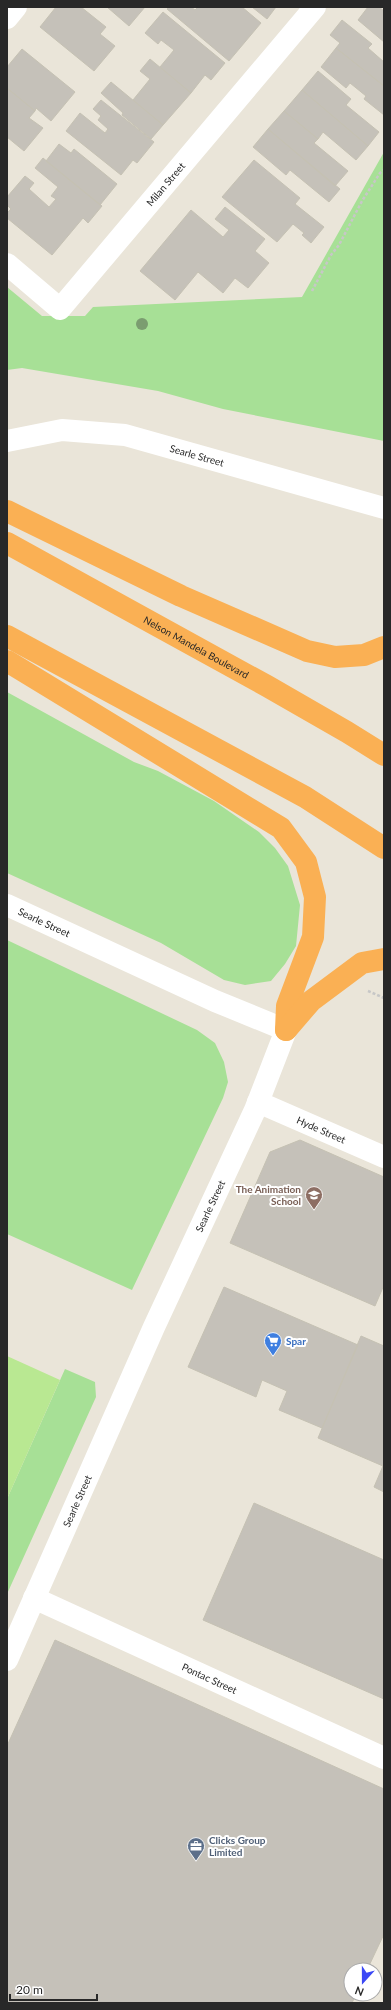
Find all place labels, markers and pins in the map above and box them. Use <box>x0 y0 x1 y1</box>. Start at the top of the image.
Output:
place label: The Animation School <box>236 1183 301 1207</box>
school or university icon: The Animation School <box>304 1185 324 1210</box>
supermarket icon: Spar <box>263 1331 283 1356</box>
place label: Spar <box>286 1335 306 1347</box>
place label: Clicks Group Limited <box>209 1834 266 1858</box>
office icon: Clicks Group Limited <box>186 1836 206 1861</box>

